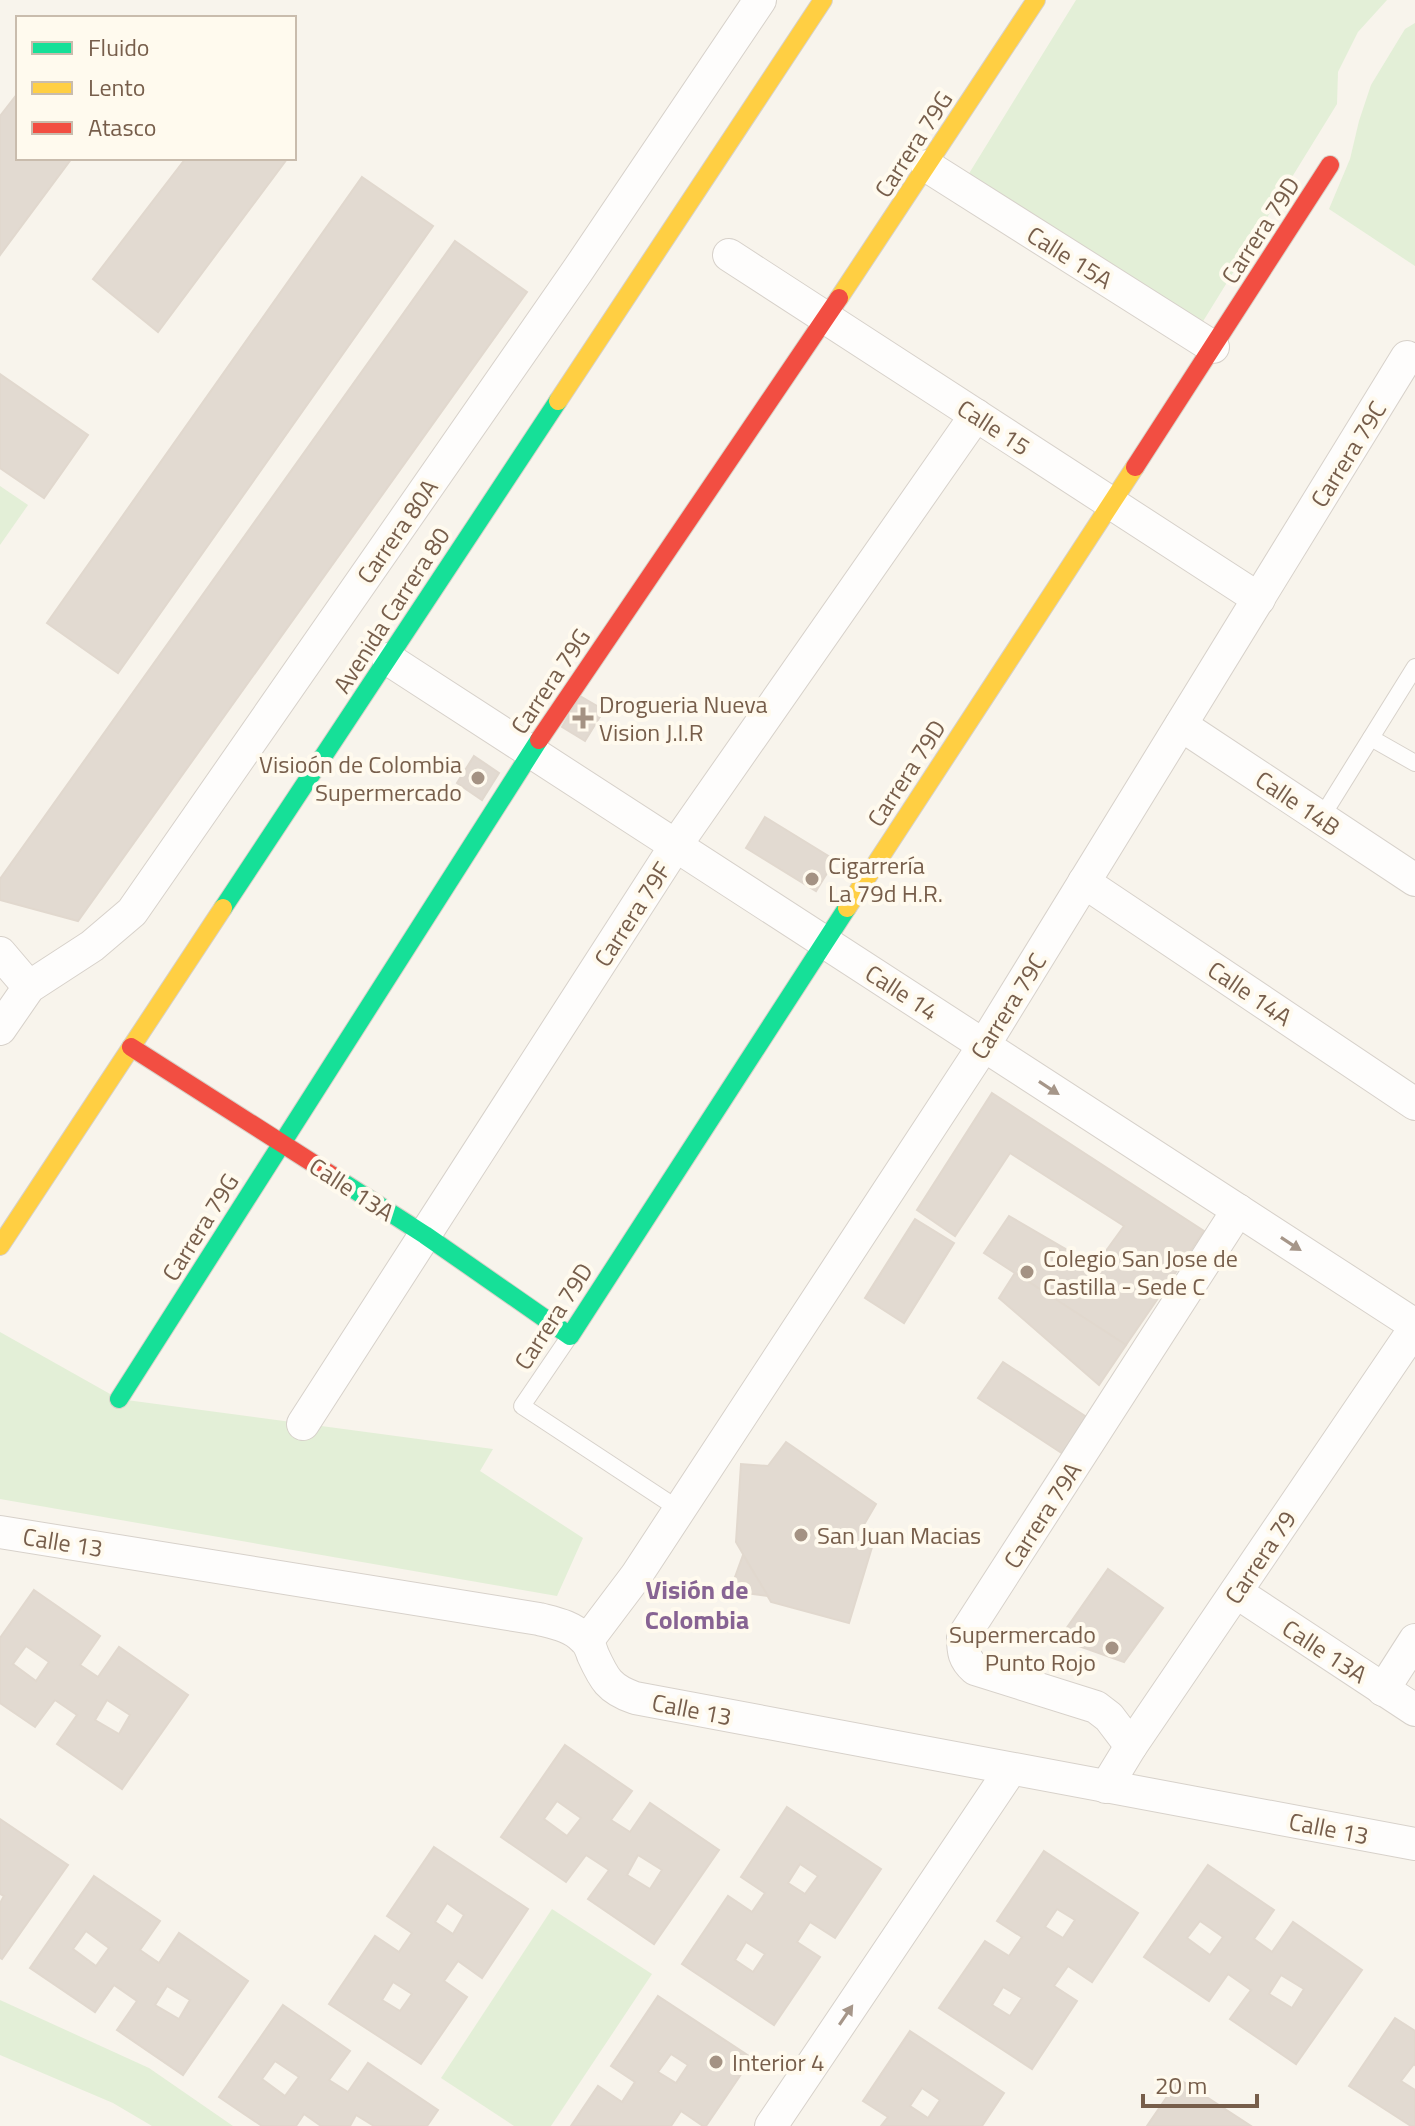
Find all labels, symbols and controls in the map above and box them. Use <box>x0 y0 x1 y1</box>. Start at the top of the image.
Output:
legend <box>16 16 296 160</box>
text: Fluido <box>88 29 150 65</box>
text: Lento <box>88 69 145 105</box>
street label: Carrera 79G <box>865 84 961 204</box>
text: Atasco <box>88 109 157 145</box>
street label: Carrera 79D <box>1212 169 1308 291</box>
street label: Calle 15A <box>1020 217 1120 297</box>
street label: Calle 15 <box>950 390 1038 464</box>
street label: Carrera 79C <box>1301 394 1395 514</box>
street label: Carrera 80A <box>348 471 446 591</box>
street label: Avenida Carrera 80 <box>324 520 458 700</box>
street label: Carrera 79G <box>501 621 599 741</box>
place label: Drogueria Nueva Vision J.I.R <box>599 686 768 750</box>
marker: Drogueria Nueva Vision J.I.R <box>574 709 592 727</box>
street label: Carrera 79D <box>858 712 954 834</box>
place label: Visioón de Colombia Supermercado <box>259 746 462 810</box>
street label: Calle 14B <box>1248 761 1348 845</box>
marker: Visioón de Colombia Supermercado <box>469 769 487 787</box>
place label: Cigarrería La 79d H.R. <box>828 847 943 911</box>
street label: Carrera 79F <box>585 854 679 974</box>
marker: Cigarrería La 79d H.R. <box>803 870 821 888</box>
street label: Carrera 79C <box>961 946 1055 1066</box>
street label: Calle 14A <box>1201 952 1299 1034</box>
street label: Calle 14 <box>858 955 946 1029</box>
one-way arrow <box>1038 1080 1060 1094</box>
street label: Calle 13A <box>302 1148 402 1230</box>
street label: Carrera 79G <box>153 1166 247 1288</box>
one-way arrow <box>1280 1237 1301 1252</box>
place label: Colegio San Jose de Castilla - Sede C <box>1043 1240 1238 1304</box>
street label: Carrera 79D <box>505 1255 601 1377</box>
marker: Colegio San Jose de Castilla - Sede C <box>1018 1263 1036 1281</box>
street label: Carrera 79A <box>994 1455 1090 1575</box>
street label: Carrera 79 <box>1215 1503 1305 1611</box>
place label: San Juan Macias <box>817 1517 981 1553</box>
street label: Calle 13 <box>20 1518 106 1566</box>
marker: San Juan Macias <box>792 1526 810 1544</box>
district label: Visión de Colombia <box>645 1570 749 1639</box>
street label: Calle 13A <box>1275 1610 1375 1692</box>
place label: Supermercado Punto Rojo <box>949 1616 1096 1680</box>
marker: Supermercado Punto Rojo <box>1103 1639 1121 1657</box>
street label: Calle 13 <box>649 1684 735 1734</box>
street label: Calle 13 <box>1286 1803 1372 1853</box>
one-way arrow <box>838 2004 853 2025</box>
place label: Interior 4 <box>732 2044 825 2080</box>
marker: Interior 4 <box>707 2053 725 2071</box>
scale bar <box>1143 2058 1257 2108</box>
text: 20 m <box>1155 2067 1207 2103</box>

